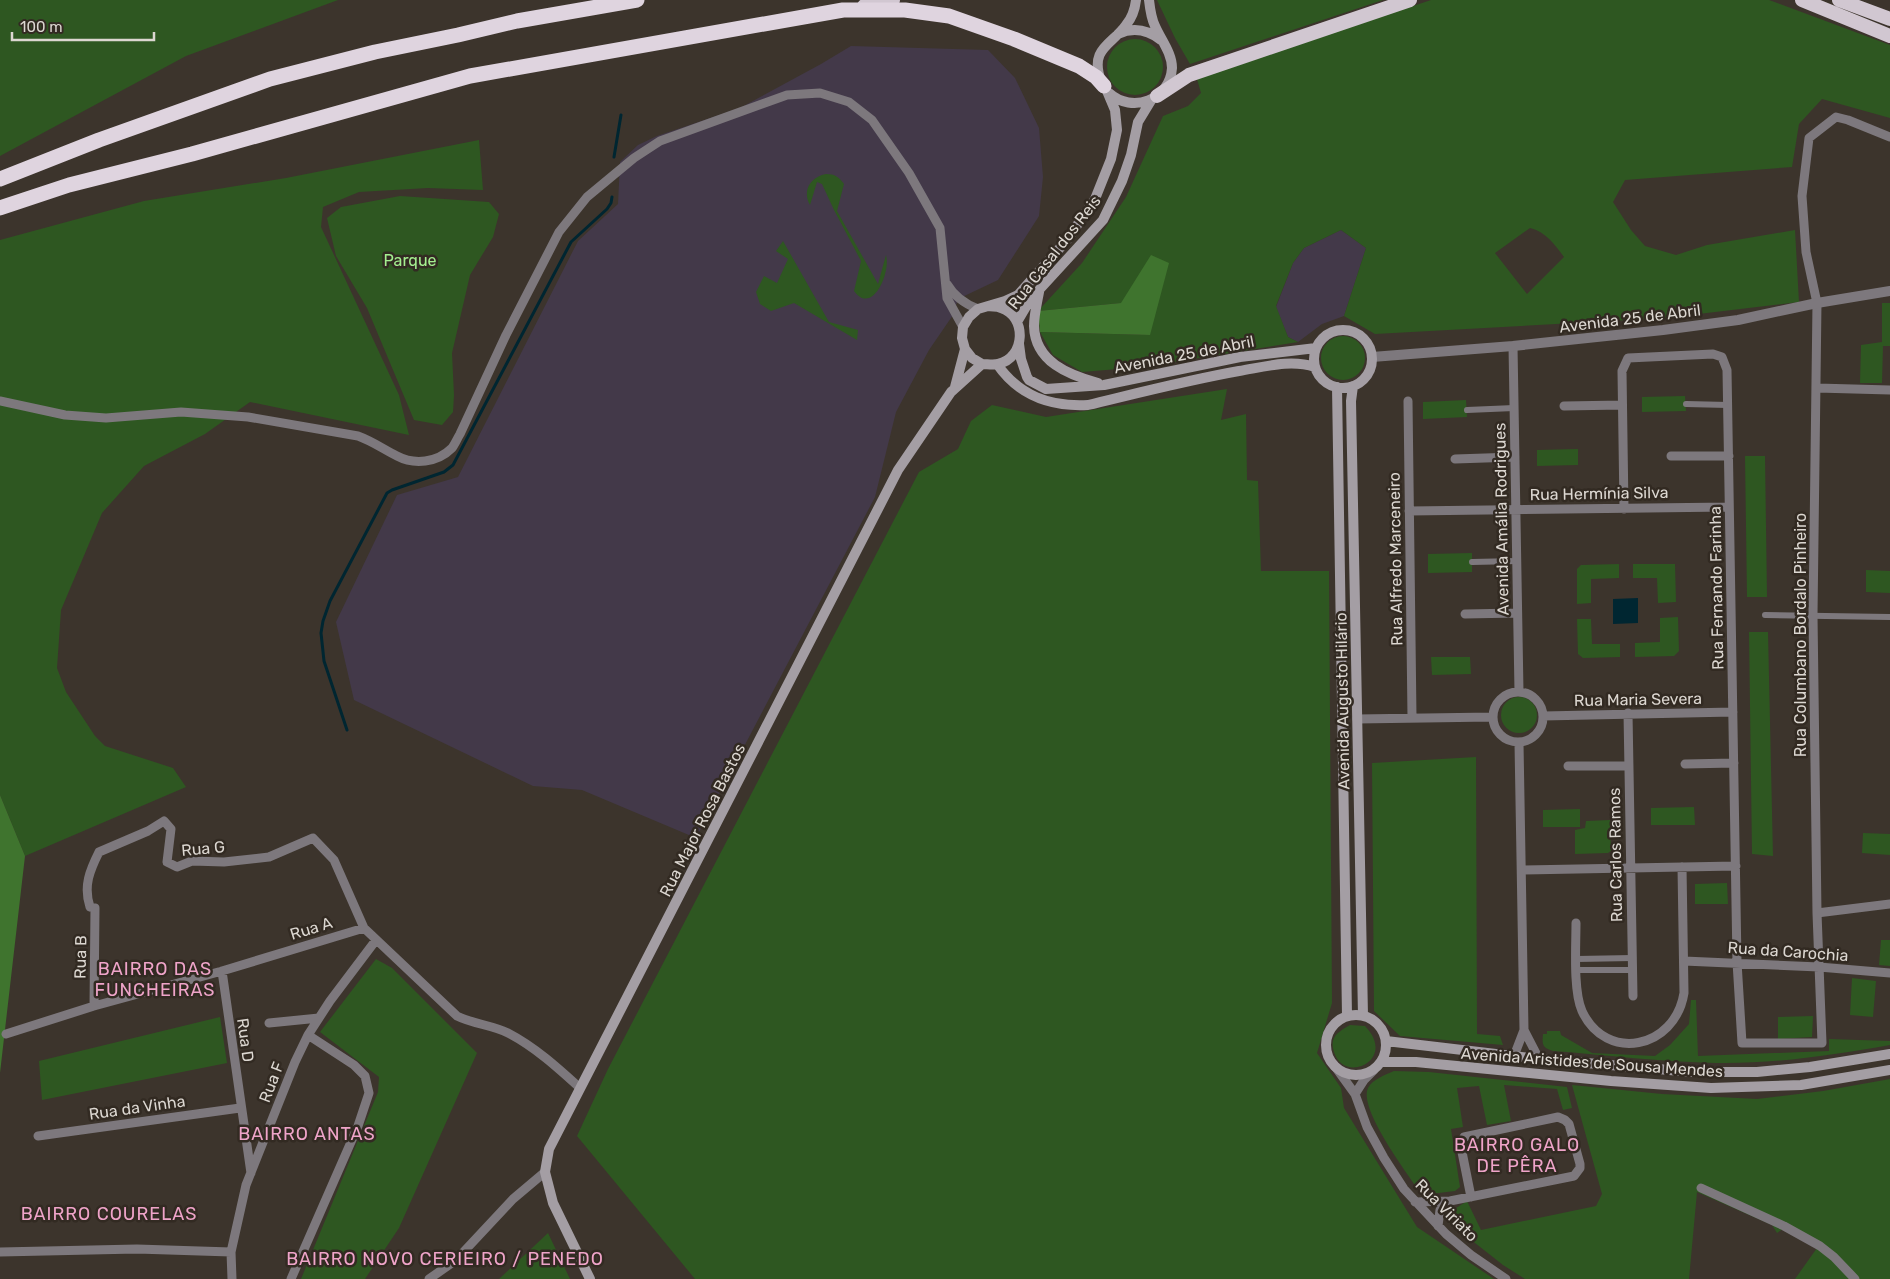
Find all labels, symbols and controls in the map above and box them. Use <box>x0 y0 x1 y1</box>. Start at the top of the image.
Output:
scale bar <box>12 10 155 42</box>
text: 100 m <box>20 18 62 36</box>
street label: Rua Casal dos Reis <box>1004 192 1105 313</box>
park label: Parque <box>384 251 437 270</box>
street label: Avenida 25 de Abril <box>1558 300 1702 337</box>
street label: Avenida 25 de Abril <box>1112 332 1256 377</box>
street label: Avenida Amália Rodrigues <box>1490 422 1513 616</box>
street label: Rua Alfredo Marceneiro <box>1384 472 1407 646</box>
street label: Rua Hermínia Silva <box>1529 483 1669 504</box>
street label: Rua Fernando Farinha <box>1706 506 1727 670</box>
street label: Rua Columbano Bordalo Pinheiro <box>1791 513 1810 757</box>
street label: Avenida Augusto Hilário <box>1331 612 1354 790</box>
street label: Rua Maria Severa <box>1574 689 1702 710</box>
street label: Rua Major Rosa Bastos <box>656 741 749 900</box>
street label: Rua Carlos Ramos <box>1605 788 1626 922</box>
street label: Rua G <box>180 837 226 860</box>
street label: Rua A <box>288 913 335 944</box>
street label: Rua B <box>71 935 90 979</box>
street label: Rua da Carochia <box>1727 938 1849 965</box>
district label: BAIRRO DAS FUNCHEIRAS <box>94 958 216 1001</box>
street label: Rua D <box>233 1017 258 1063</box>
street label: Avenida Aristides de Sousa Mendes <box>1460 1044 1724 1081</box>
street label: Rua F <box>255 1059 288 1105</box>
street label: Rua da Vinha <box>88 1091 187 1124</box>
district label: BAIRRO ANTAS <box>238 1123 376 1145</box>
district label: BAIRRO GALO DE PÊRA <box>1454 1134 1580 1177</box>
street label: Rua Viriato <box>1411 1175 1482 1246</box>
district label: BAIRRO COURELAS <box>21 1203 197 1225</box>
district label: BAIRRO NOVO CERIEIRO / PENEDO <box>286 1248 604 1270</box>

